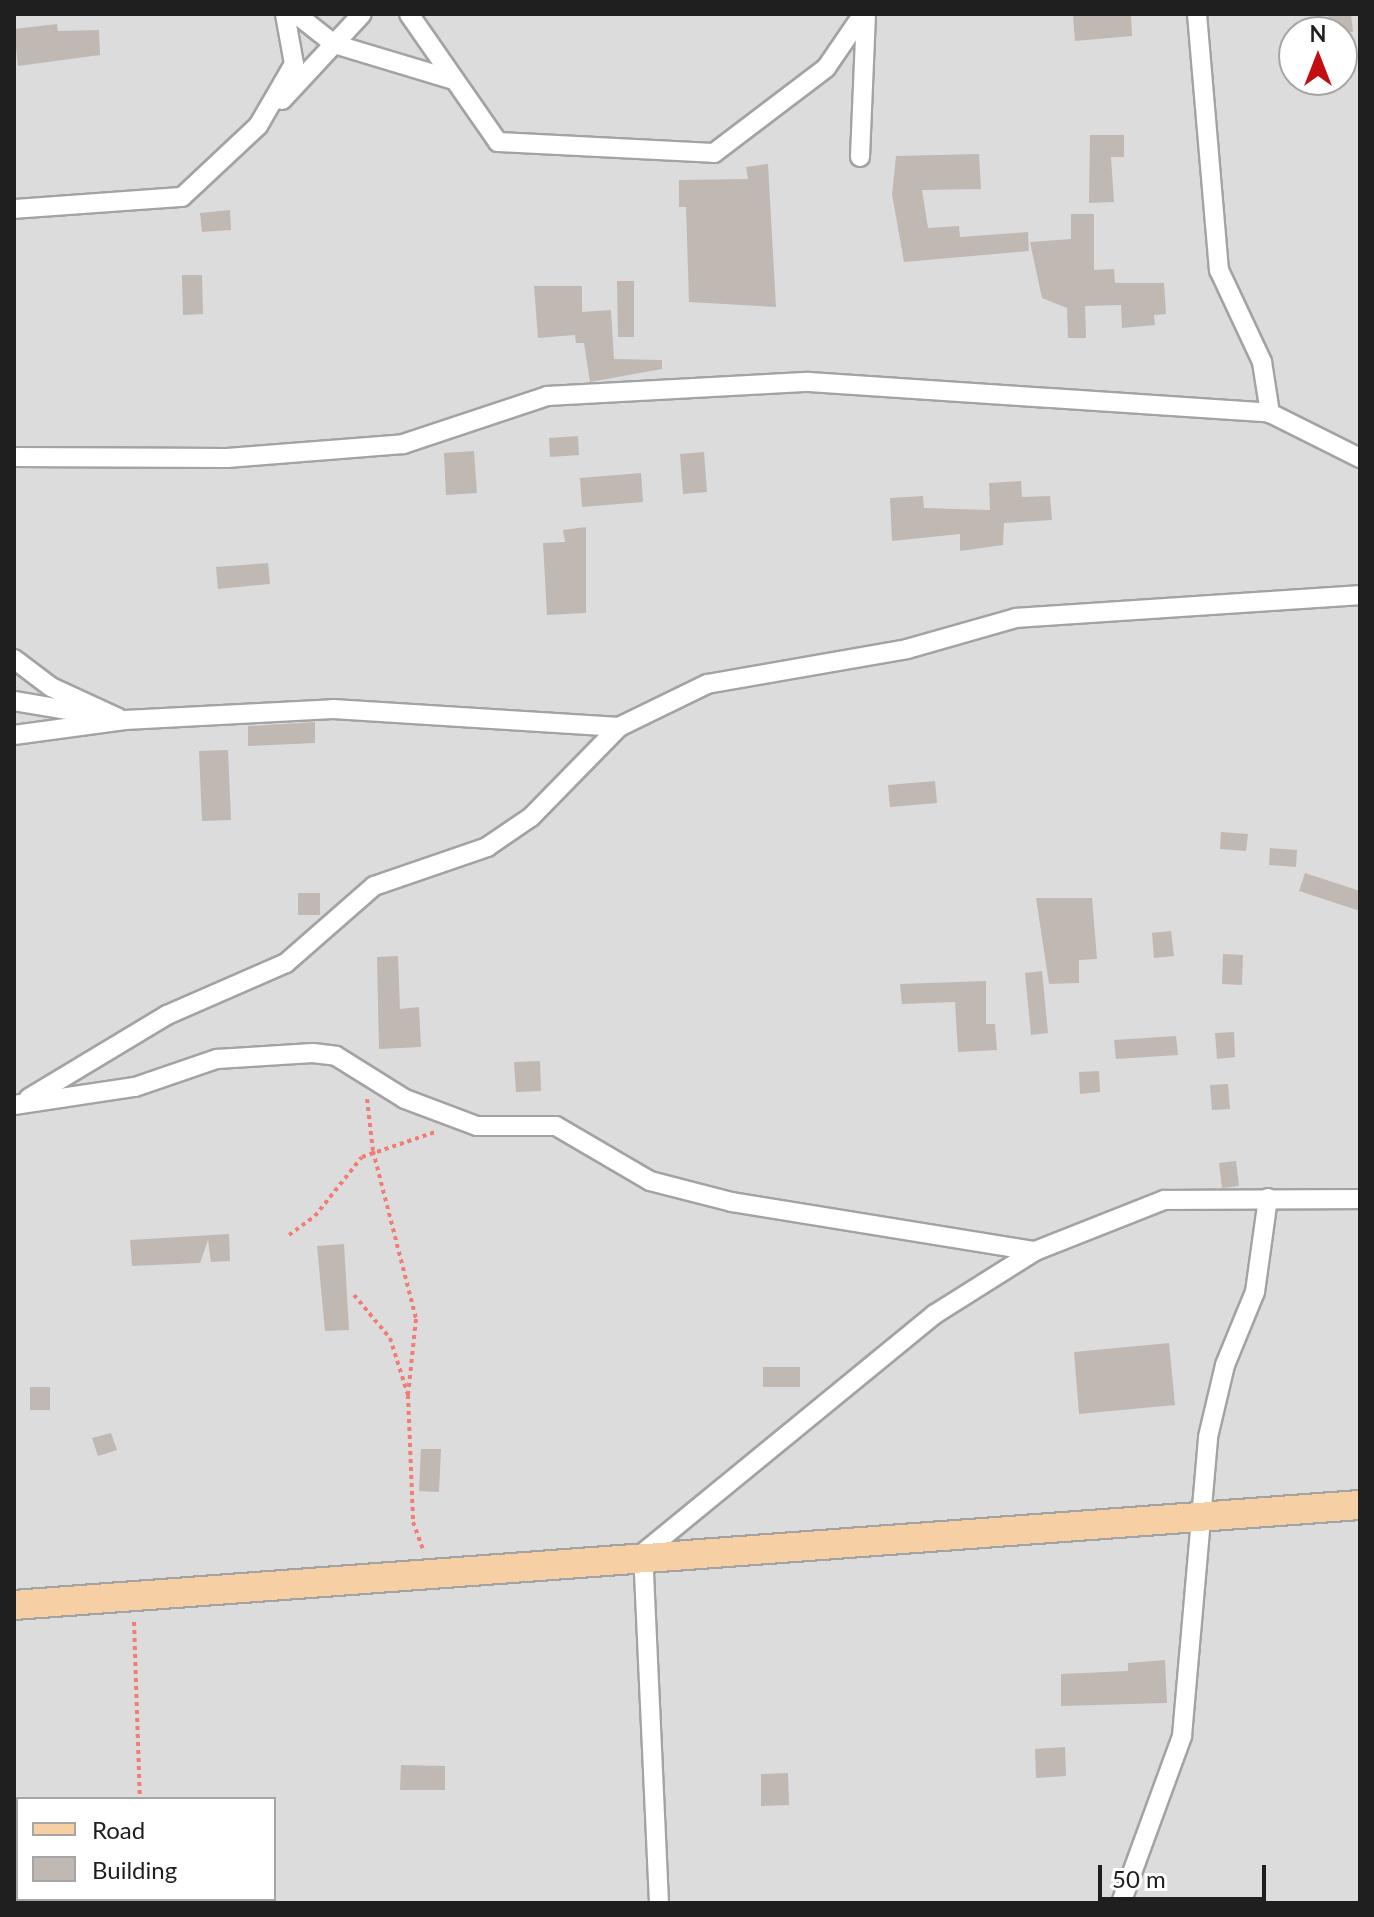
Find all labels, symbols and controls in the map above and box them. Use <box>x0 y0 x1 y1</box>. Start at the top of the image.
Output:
north arrow <box>1278 16 1358 96</box>
text: N <box>1310 20 1326 47</box>
legend <box>16 1797 276 1901</box>
text: Road <box>92 1815 145 1844</box>
scale bar <box>1102 1849 1270 1899</box>
text: Building <box>92 1855 177 1884</box>
text: 50 m <box>1112 1864 1166 1893</box>

